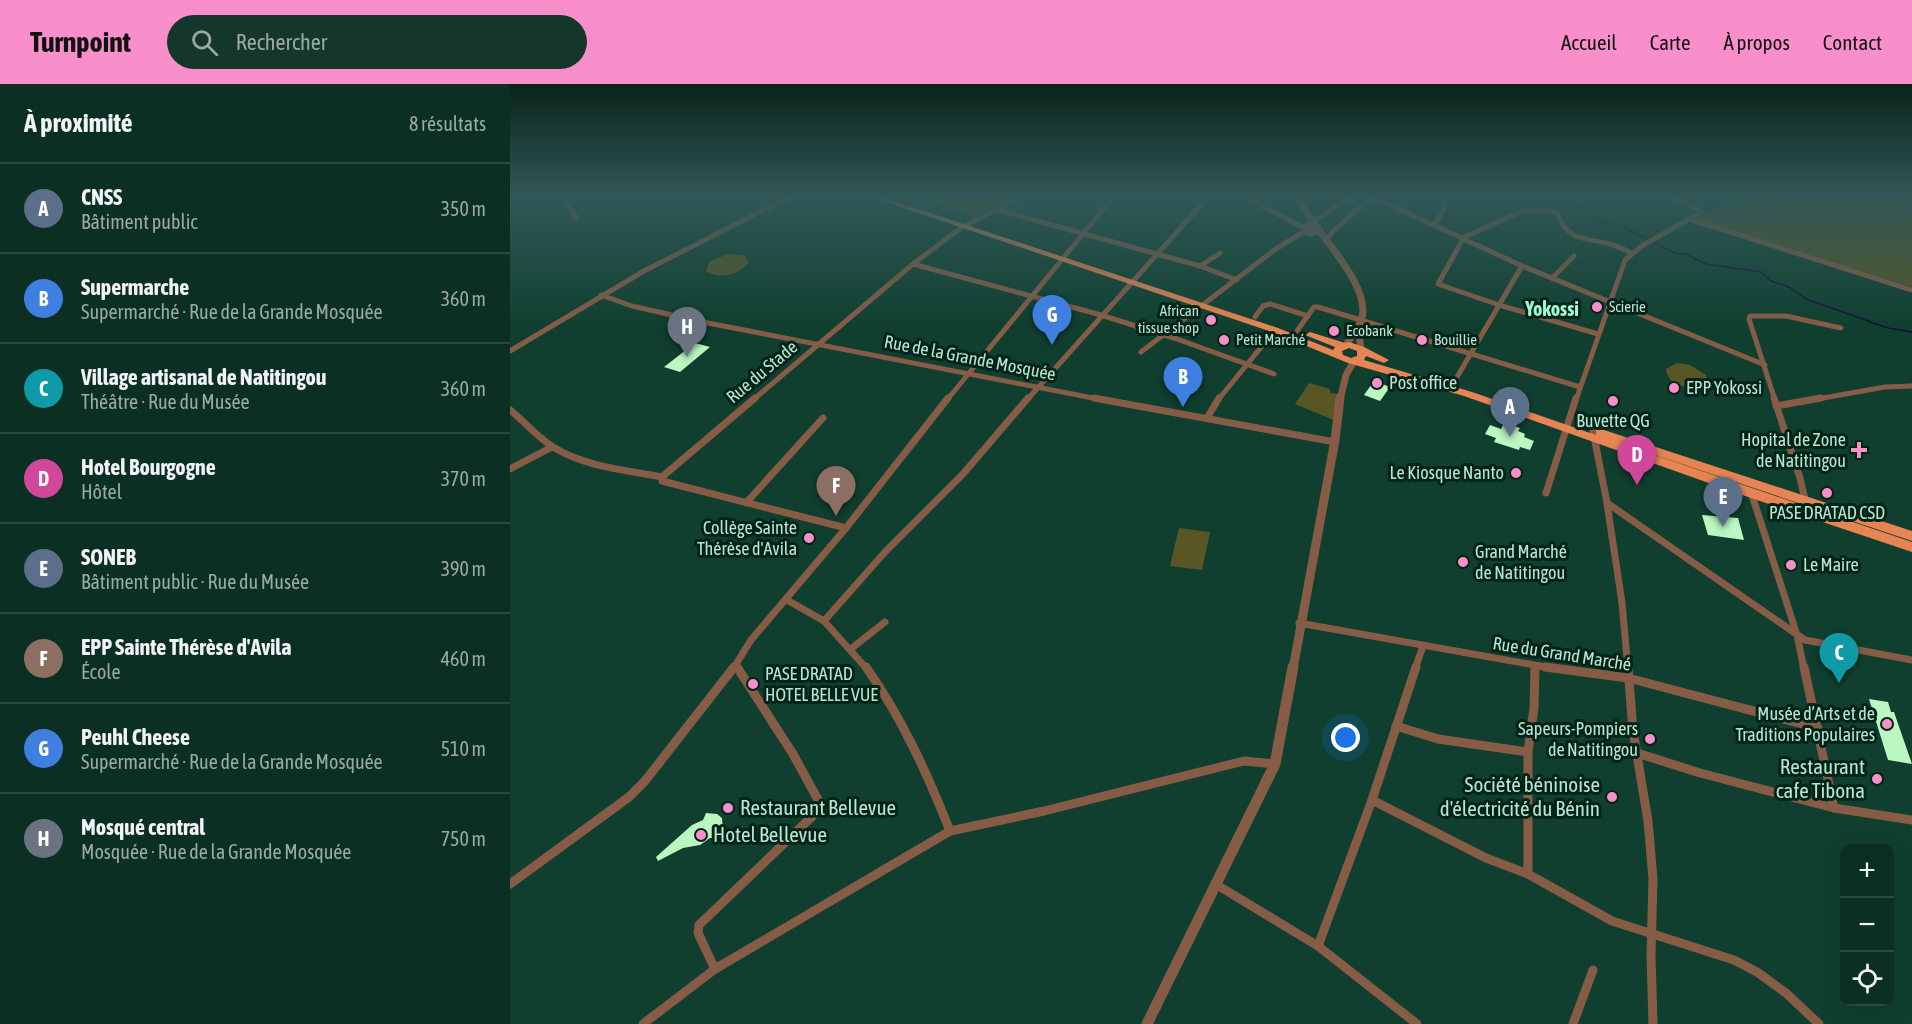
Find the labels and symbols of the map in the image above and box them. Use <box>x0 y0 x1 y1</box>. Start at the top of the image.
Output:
pin: G <box>1032 296 1072 345</box>
district label: Yokossi <box>1524 297 1579 320</box>
place label: Scierie <box>1609 298 1646 315</box>
marker: Scierie <box>1590 300 1604 314</box>
place label: African tissue shop <box>1138 302 1199 336</box>
pin: H <box>668 308 706 357</box>
marker: African tissue shop <box>1204 313 1218 327</box>
place label: Ecobank <box>1346 322 1393 339</box>
marker: Ecobank <box>1327 324 1341 338</box>
street label: Rue de la Grande Mosquée <box>883 331 1058 384</box>
place label: Petit Marché <box>1236 331 1305 348</box>
place label: Bouillie <box>1434 331 1477 348</box>
marker: Petit Marché <box>1217 333 1231 347</box>
marker: Bouillie <box>1415 333 1429 347</box>
street label: Rue du Stade <box>722 336 801 407</box>
pin: B <box>1164 358 1202 407</box>
place label: Post office <box>1389 372 1457 393</box>
marker: Post office <box>1370 376 1384 390</box>
place label: EPP Yokossi <box>1686 377 1762 398</box>
marker: EPP Yokossi <box>1667 381 1681 395</box>
pin: A <box>1490 388 1530 437</box>
marker: Buvette QG <box>1606 394 1620 408</box>
place label: Buvette QG <box>1576 410 1650 431</box>
place label: Hopital de Zone de Natitingou <box>1741 429 1846 471</box>
pin: D <box>1618 436 1656 485</box>
marker: Hopital de Zone de Natitingou <box>1850 441 1868 459</box>
place label: Le Kiosque Nanto <box>1390 462 1504 483</box>
pin: F <box>816 466 856 516</box>
marker: Le Kiosque Nanto <box>1509 466 1523 480</box>
pin: E <box>1704 478 1742 527</box>
marker: PASE DRATAD CSD <box>1820 486 1834 500</box>
place label: PASE DRATAD CSD <box>1769 502 1885 523</box>
place label: Collège Sainte Thérèse d'Avila <box>697 517 797 559</box>
marker: Collège Sainte Thérèse d'Avila <box>802 531 816 545</box>
place label: Grand Marché de Natitingou <box>1475 541 1567 583</box>
place label: Le Maire <box>1803 554 1859 575</box>
marker: Grand Marché de Natitingou <box>1456 555 1470 569</box>
marker: Le Maire <box>1784 558 1798 572</box>
street label: Rue du Grand Marché <box>1491 632 1633 675</box>
pin: C <box>1820 634 1858 683</box>
place label: PASE DRATAD HOTEL BELLE VUE <box>765 663 878 705</box>
marker: PASE DRATAD HOTEL BELLE VUE <box>746 677 760 691</box>
place label: Musée d’Arts et de Traditions Populaires <box>1735 703 1875 745</box>
marker: Musée d’Arts et de Traditions Populaires <box>1880 717 1894 731</box>
place label: Sapeurs-Pompiers de Natitingou <box>1518 718 1638 760</box>
your location <box>1331 723 1360 752</box>
marker: Sapeurs-Pompiers de Natitingou <box>1643 732 1657 746</box>
place label: Restaurant cafe Tibona <box>1776 754 1865 802</box>
place label: Société béninoise d'électricité du Bénin <box>1440 772 1600 820</box>
marker: Restaurant cafe Tibona <box>1870 772 1884 786</box>
marker: Société béninoise d'électricité du Bénin <box>1605 790 1619 804</box>
place label: Restaurant Bellevue <box>740 795 896 819</box>
marker: Restaurant Bellevue <box>721 801 735 815</box>
place label: Hotel Bellevue <box>713 822 827 846</box>
marker: Hotel Bellevue <box>694 828 708 842</box>

